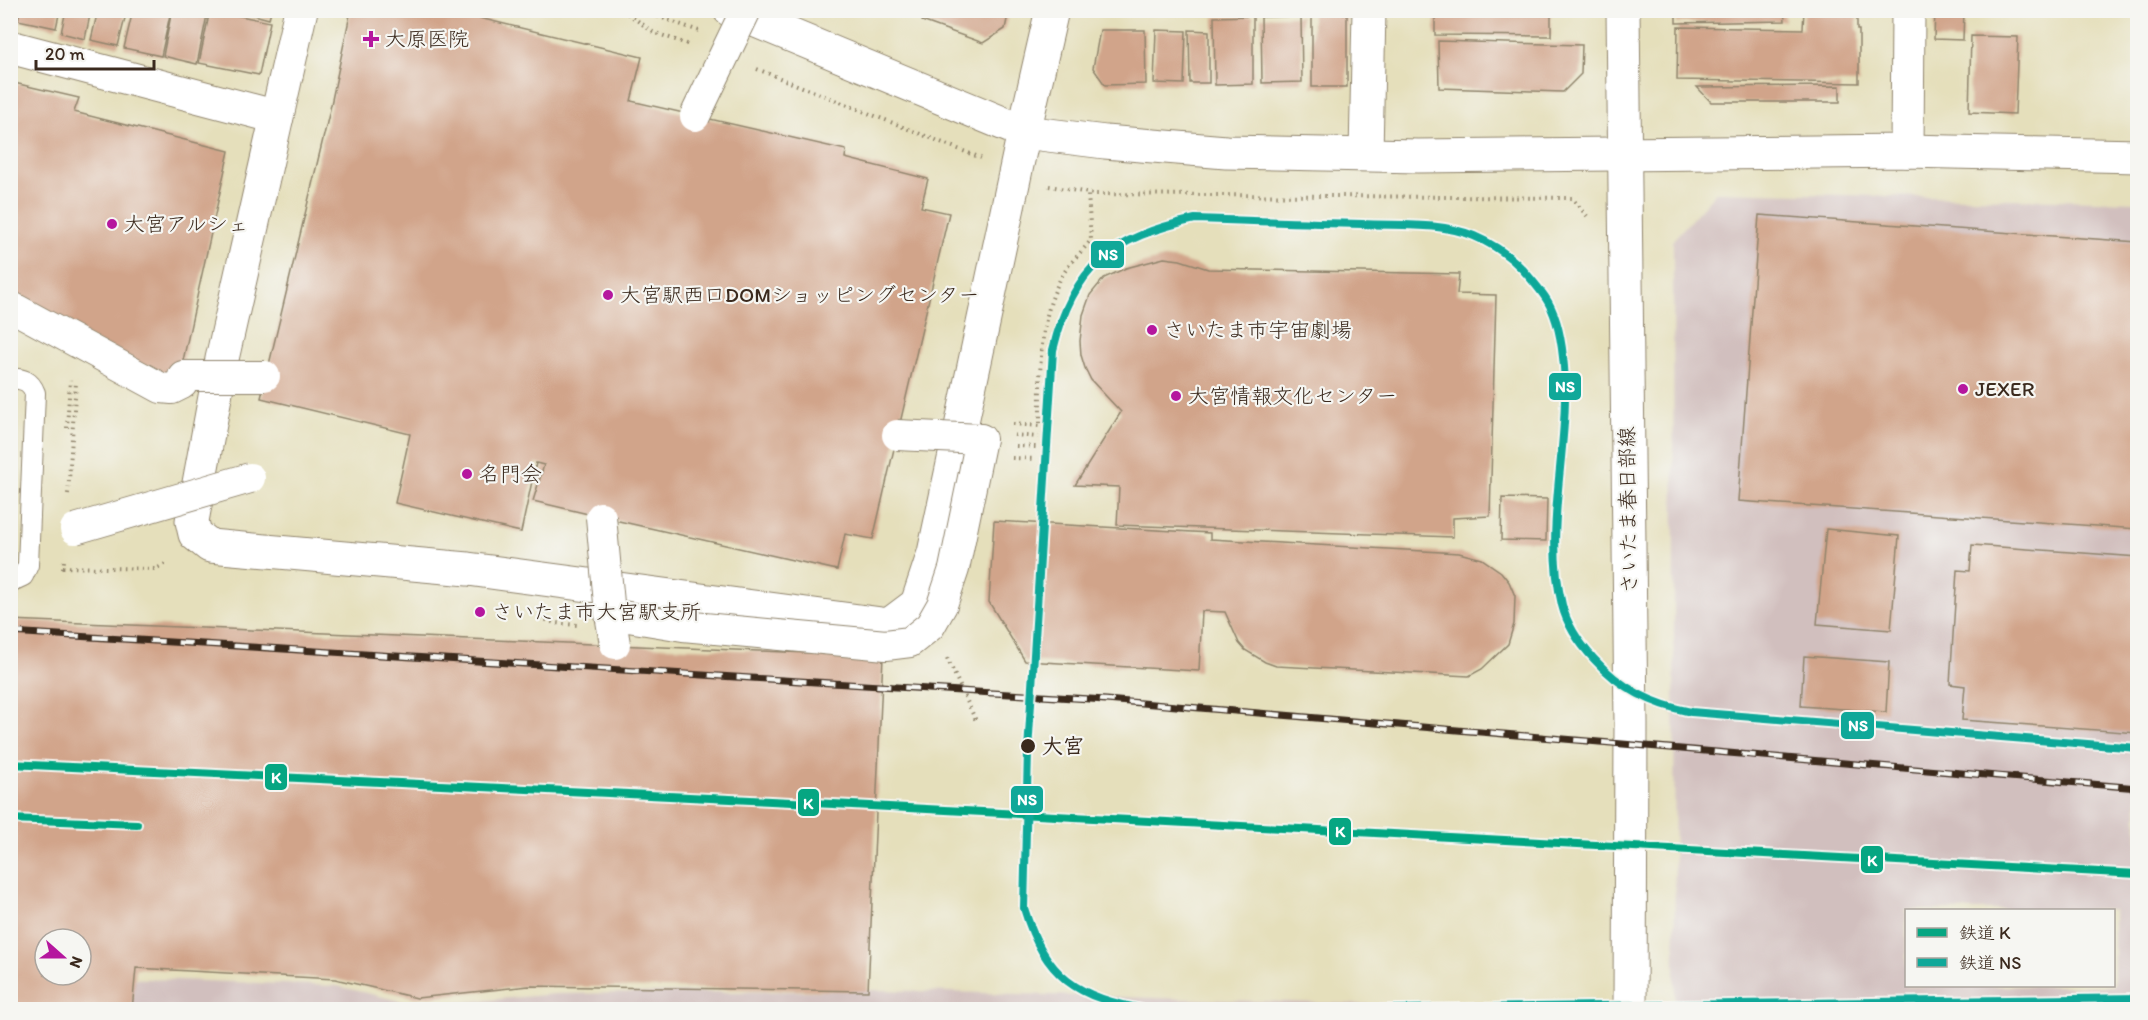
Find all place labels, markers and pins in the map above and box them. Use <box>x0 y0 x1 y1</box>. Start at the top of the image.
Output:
place label: 大原医院 <box>385 26 469 51</box>
marker: 大原医院 <box>362 30 380 48</box>
place label: 大宮アルシェ <box>124 211 249 236</box>
marker: 大宮アルシェ <box>105 217 119 231</box>
place label: 大宮駅西口DOMショッピングセンター <box>620 282 979 307</box>
marker: 大宮駅西口DOMショッピングセンター <box>601 288 615 302</box>
place label: さいたま市宇宙劇場 <box>1164 317 1352 342</box>
marker: さいたま市宇宙劇場 <box>1145 323 1159 337</box>
place label: JEXER <box>1975 376 2034 401</box>
marker: JEXER <box>1956 382 1970 396</box>
place label: 大宮情報文化センター <box>1188 383 1397 408</box>
marker: 大宮情報文化センター <box>1169 389 1183 403</box>
place label: 名門会 <box>479 461 542 486</box>
marker: 名門会 <box>460 467 474 481</box>
place label: さいたま市大宮駅支所 <box>492 599 701 624</box>
marker: さいたま市大宮駅支所 <box>473 605 487 619</box>
place label: 大宮 <box>1042 733 1084 758</box>
marker: 大宮 <box>1019 737 1037 755</box>

